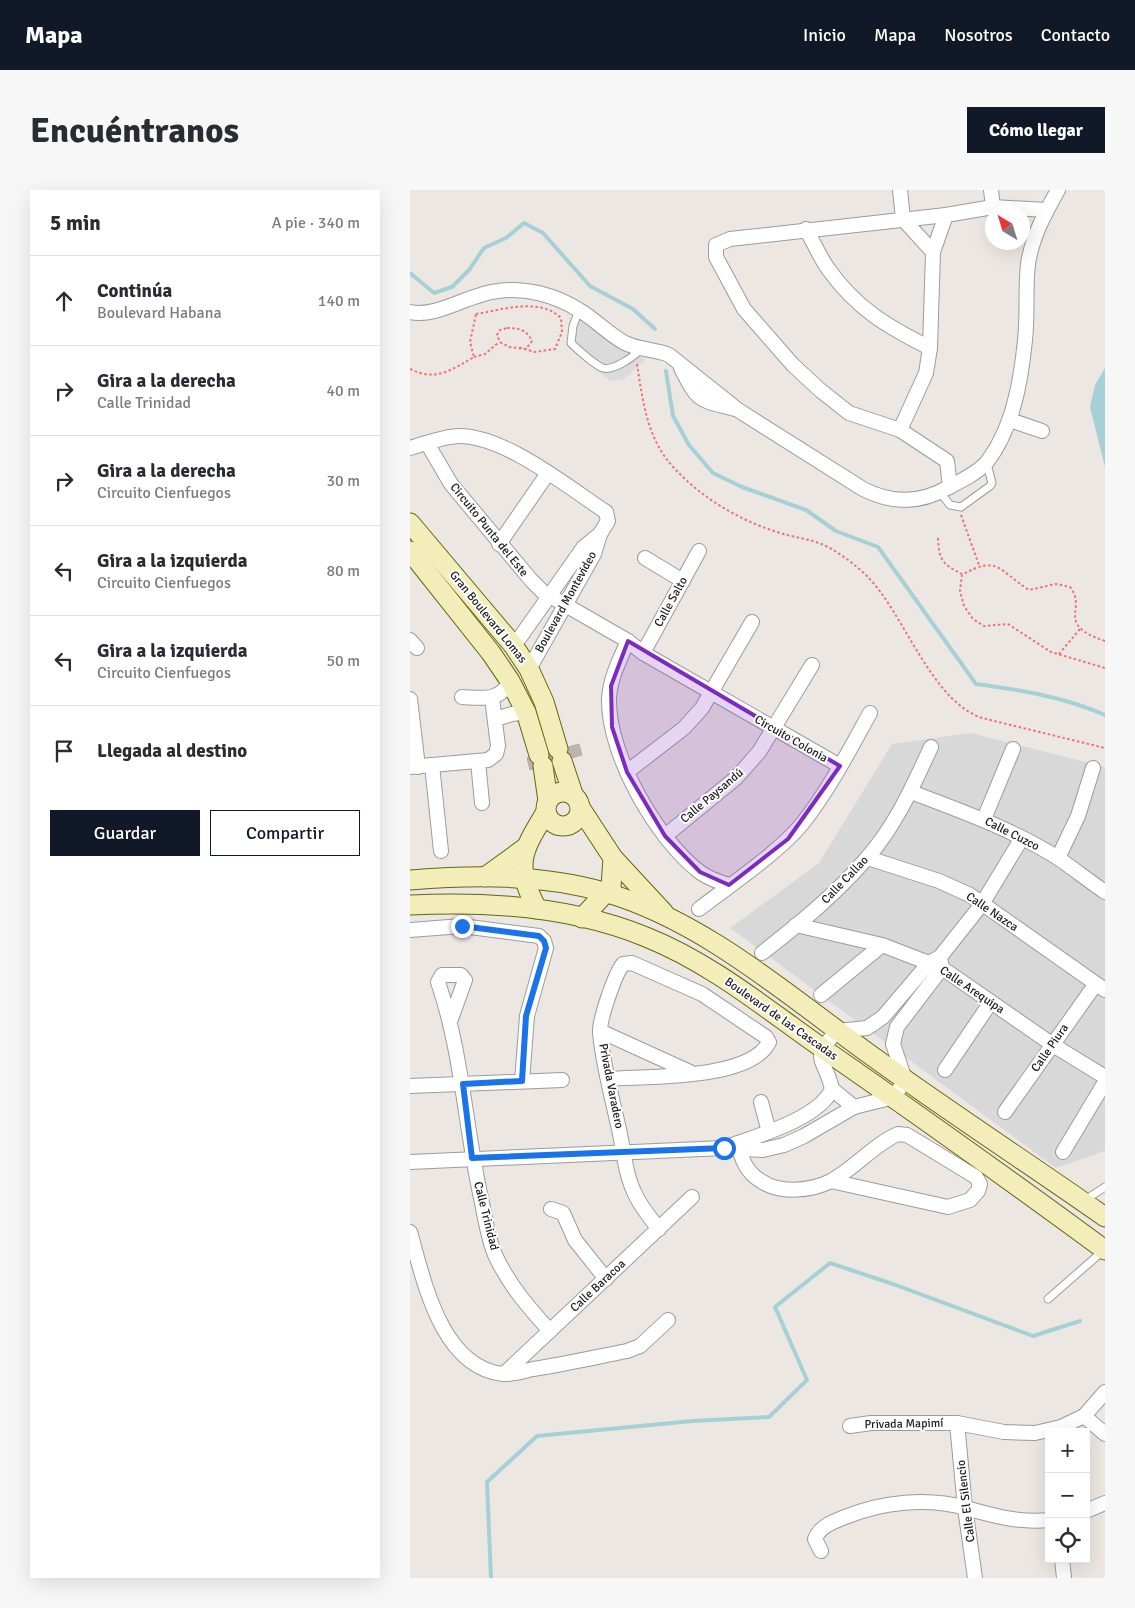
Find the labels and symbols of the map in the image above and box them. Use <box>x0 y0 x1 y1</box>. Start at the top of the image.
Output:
north arrow <box>985 205 1030 250</box>
street label: Circuito Punta del Este <box>447 480 531 580</box>
street label: Boulevard Montevideo <box>532 549 600 655</box>
street label: Gran Boulevard Lomas <box>446 568 530 666</box>
street label: Calle Salto <box>651 574 691 630</box>
street label: Circuito Colonia <box>752 712 830 766</box>
street label: Calle Paysandú <box>677 765 747 827</box>
street label: Calle Cuzco <box>982 814 1042 854</box>
street label: Calle Callao <box>818 853 872 907</box>
street label: Calle Nazca <box>963 889 1021 935</box>
route end <box>451 915 474 938</box>
street label: Calle Arequipa <box>937 963 1007 1017</box>
street label: Boulevard de las Cascadas <box>722 974 840 1064</box>
street label: Calle Piura <box>1028 1021 1072 1075</box>
street label: Privada Varadero <box>595 1042 627 1130</box>
route start <box>713 1137 736 1160</box>
street label: Calle Trinidad <box>470 1180 502 1252</box>
street label: Calle Baracoa <box>567 1257 629 1315</box>
street label: Privada Mapimí <box>864 1416 944 1432</box>
street label: Calle El Silencio <box>954 1459 978 1543</box>

